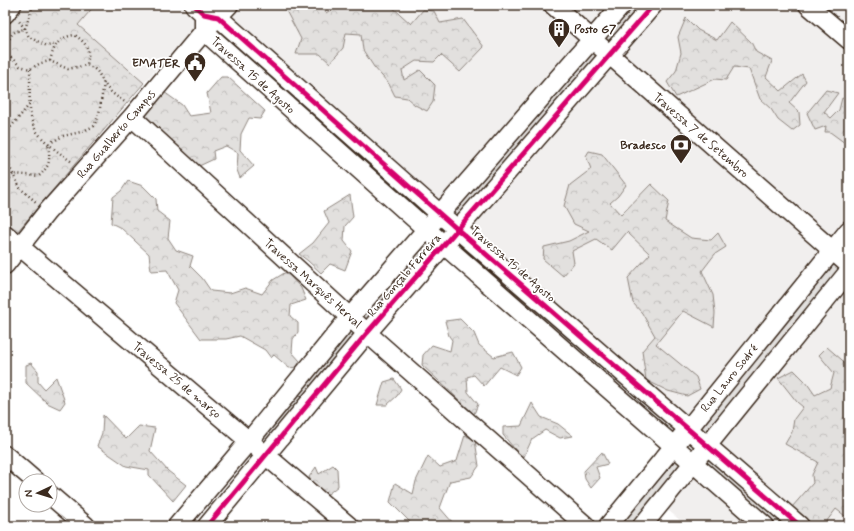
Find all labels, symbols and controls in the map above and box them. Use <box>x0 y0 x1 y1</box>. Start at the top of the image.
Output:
building icon: Posto G7 <box>546 16 572 49</box>
place label: Posto G7 <box>574 22 617 38</box>
street label: Travessa 15 de Agosto <box>207 34 298 118</box>
public building icon: EMATER <box>182 50 208 83</box>
place label: EMATER <box>132 56 181 72</box>
street label: Rua Gualberto Campos <box>74 87 160 182</box>
street label: Travessa 7 de Setembro <box>649 90 752 182</box>
bank icon: Bradesco <box>668 132 694 165</box>
place label: Bradesco <box>620 138 666 154</box>
street label: Travessa 15 de Agosto <box>466 223 558 306</box>
street label: Rua Gonçalo Ferreira <box>364 231 445 321</box>
street label: Travessa Marquês Herval <box>260 235 365 332</box>
street label: Travessa 25 de março <box>129 339 224 423</box>
street label: Rua Lauro Sodré <box>697 341 763 416</box>
north arrow <box>18 473 58 513</box>
text: N <box>22 489 36 498</box>

